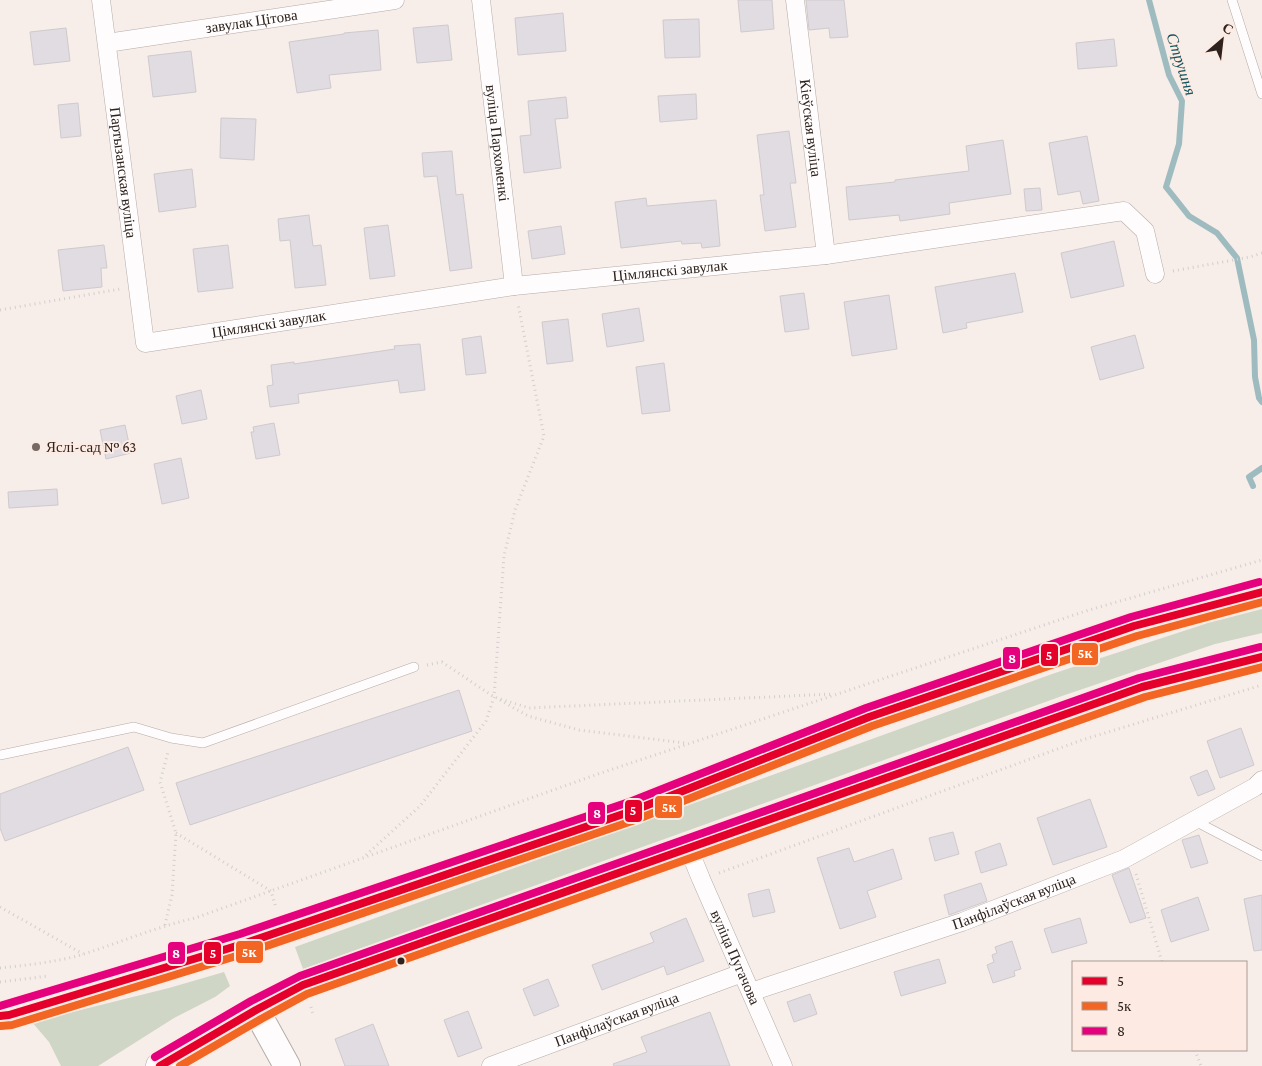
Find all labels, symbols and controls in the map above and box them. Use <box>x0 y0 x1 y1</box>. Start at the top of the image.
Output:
street label: завулак Цітова <box>204 7 299 36</box>
north arrow <box>1197 15 1247 65</box>
text: С <box>1220 19 1236 38</box>
water label: Струшня <box>1162 31 1200 98</box>
street label: Кіеўская вуліца <box>797 78 824 178</box>
street label: вуліца Пархоменкі <box>483 84 512 202</box>
street label: Партызанская вуліца <box>107 106 140 239</box>
street label: Цімлянскі завулак <box>612 257 729 284</box>
street label: Цімлянскі завулак <box>210 307 328 341</box>
place label: Яслі-сад № 63 <box>46 439 136 455</box>
marker: Яслі-сад № 63 <box>30 441 42 453</box>
line badge: 5к <box>1071 642 1099 666</box>
line badge: 5 <box>1040 643 1059 667</box>
text: 5к <box>1078 645 1093 661</box>
line badge: 8 <box>1002 646 1021 670</box>
text: 5 <box>1046 647 1053 663</box>
text: 8 <box>1008 650 1016 666</box>
line badge: 5к <box>654 795 683 819</box>
line badge: 5 <box>624 799 643 823</box>
text: 5к <box>662 799 677 815</box>
line badge: 8 <box>587 801 606 825</box>
text: 5 <box>630 802 637 818</box>
text: 8 <box>593 805 601 821</box>
street label: Панфілаўская вуліца <box>950 870 1078 933</box>
street label: вуліца Пугачова <box>708 907 763 1007</box>
line badge: 5к <box>235 940 264 964</box>
line badge: 8 <box>167 941 186 965</box>
line badge: 5 <box>203 941 222 965</box>
text: 5к <box>242 944 257 960</box>
text: 8 <box>172 945 180 961</box>
text: 5 <box>210 945 217 961</box>
unlabelled marker <box>396 956 406 966</box>
legend <box>1072 961 1247 1051</box>
text: 5 <box>1117 973 1124 989</box>
street label: Панфілаўская вуліца <box>552 989 681 1050</box>
text: 5к <box>1117 998 1132 1014</box>
text: 8 <box>1117 1023 1125 1039</box>

